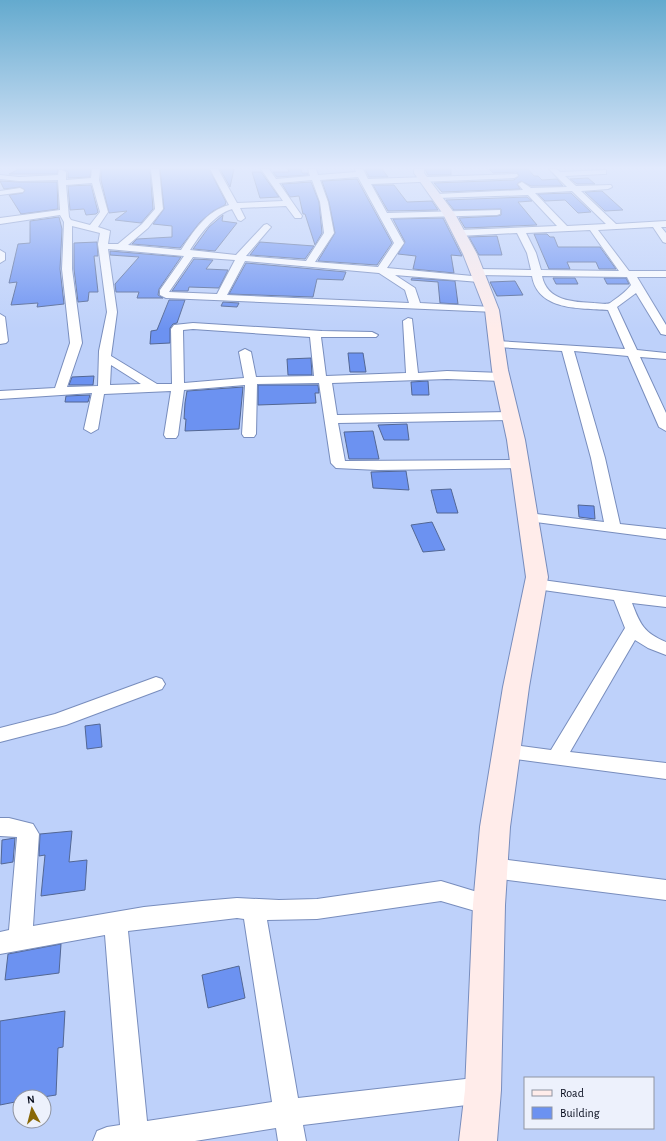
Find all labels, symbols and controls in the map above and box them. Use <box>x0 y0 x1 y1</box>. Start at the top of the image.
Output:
legend <box>524 1077 654 1129</box>
text: Road <box>560 1087 584 1099</box>
north arrow <box>12 1089 52 1129</box>
text: N <box>26 1094 35 1105</box>
text: Building <box>560 1107 600 1119</box>

